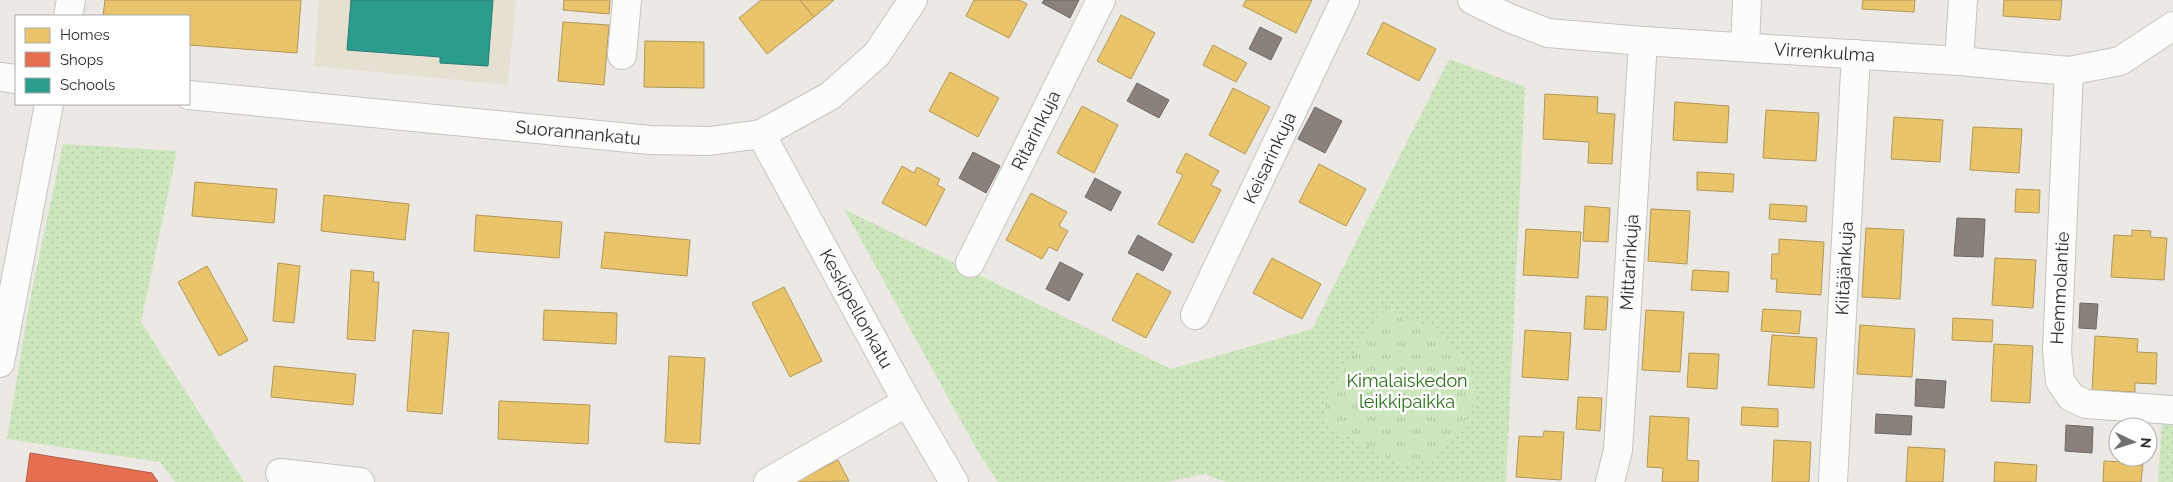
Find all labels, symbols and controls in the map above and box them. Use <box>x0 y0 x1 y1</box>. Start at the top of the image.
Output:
legend <box>15 15 190 105</box>
text: Homes <box>60 26 110 44</box>
street label: Virrenkulma <box>1773 38 1876 66</box>
text: Shops <box>60 51 103 69</box>
text: Schools <box>60 76 115 94</box>
street label: Ritarinkuja <box>1007 87 1064 174</box>
street label: Keisarinkuja <box>1239 109 1300 207</box>
street label: Suorannankatu <box>515 116 642 149</box>
street label: Mittarinkuja <box>1616 214 1642 311</box>
street label: Kiitäjänkuja <box>1831 221 1857 316</box>
street label: Hemmolantie <box>2046 231 2073 345</box>
street label: Keskipellonkatu <box>816 245 898 372</box>
park label: Kimalaiskedon leikkipaikka <box>1346 370 1468 412</box>
north arrow <box>2108 417 2158 467</box>
text: N <box>2138 437 2154 449</box>

